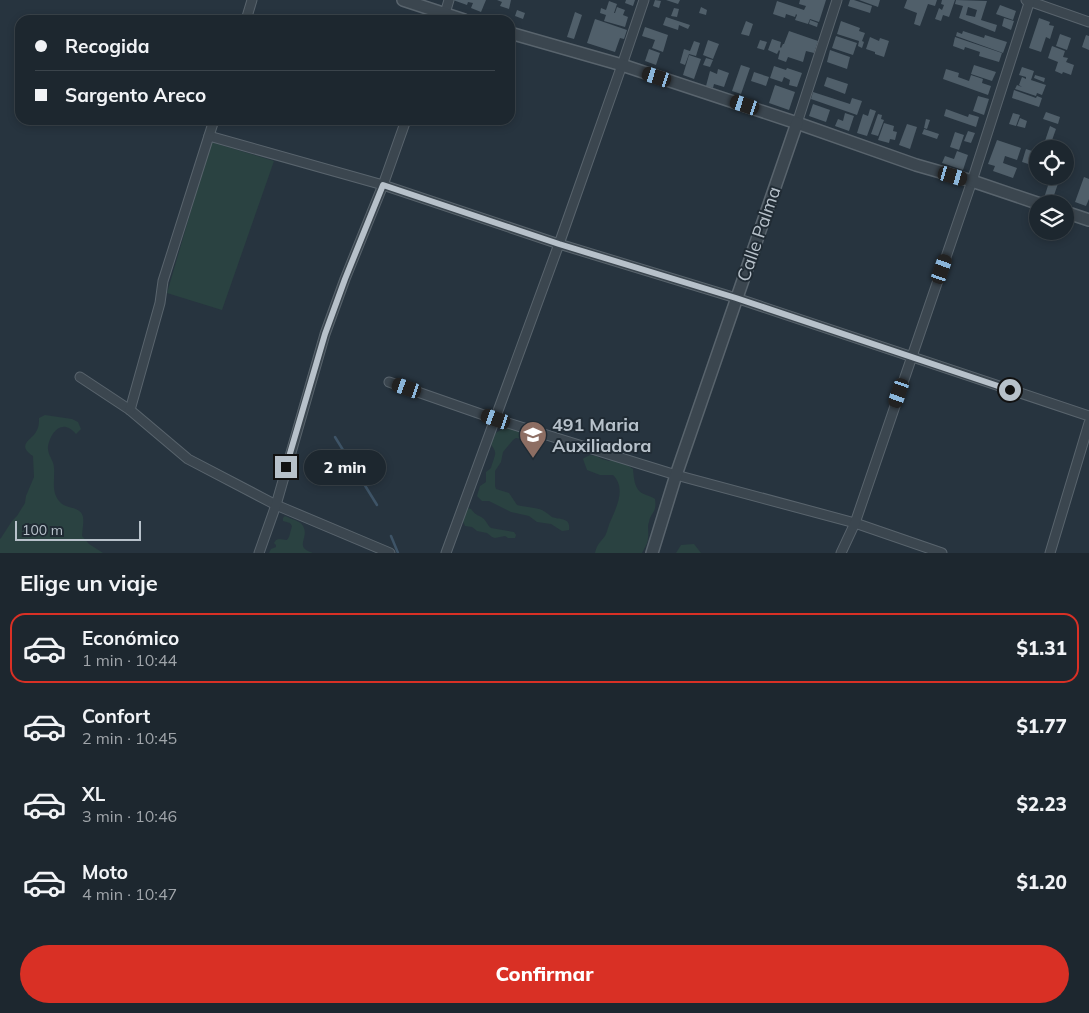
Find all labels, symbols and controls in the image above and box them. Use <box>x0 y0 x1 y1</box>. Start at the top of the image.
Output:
text: Recogida <box>65 34 149 58</box>
car <box>640 65 673 89</box>
text: Sargento Areco <box>65 83 206 107</box>
car <box>728 93 761 117</box>
map controls <box>1029 140 1074 240</box>
button: locate <box>1029 140 1074 185</box>
car <box>936 165 969 187</box>
street label: Calle Palma <box>732 183 785 284</box>
button: layers <box>1029 195 1074 240</box>
car <box>930 252 953 286</box>
car <box>390 376 423 400</box>
car <box>887 376 910 410</box>
route start <box>999 379 1021 401</box>
car <box>479 407 512 431</box>
place label: 491 Maria Auxiliadora <box>552 413 651 457</box>
school or university icon: 491 Maria Auxiliadora <box>518 420 548 459</box>
callout: 2 min <box>304 450 386 484</box>
route end <box>275 456 297 478</box>
text: 2 min <box>324 457 366 477</box>
scale bar <box>15 518 141 541</box>
text: 100 m <box>22 521 63 539</box>
text: Elige un viaje <box>20 569 158 597</box>
icon: car <box>22 626 67 671</box>
text: Económico <box>82 626 179 650</box>
text: $1.31 <box>1016 636 1067 660</box>
text: 1 min · 10:44 <box>82 650 177 670</box>
icon: car <box>22 704 67 749</box>
text: Confort <box>82 704 150 728</box>
text: $1.77 <box>1016 714 1067 738</box>
text: 2 min · 10:45 <box>82 728 177 748</box>
icon: car <box>22 782 67 827</box>
text: XL <box>82 782 105 806</box>
text: $2.23 <box>1016 792 1067 816</box>
text: 3 min · 10:46 <box>82 806 177 826</box>
icon: car <box>22 860 67 905</box>
text: Moto <box>82 860 128 884</box>
text: $1.20 <box>1016 870 1067 894</box>
text: 4 min · 10:47 <box>82 884 177 904</box>
button: Confirmar <box>20 945 1069 1003</box>

